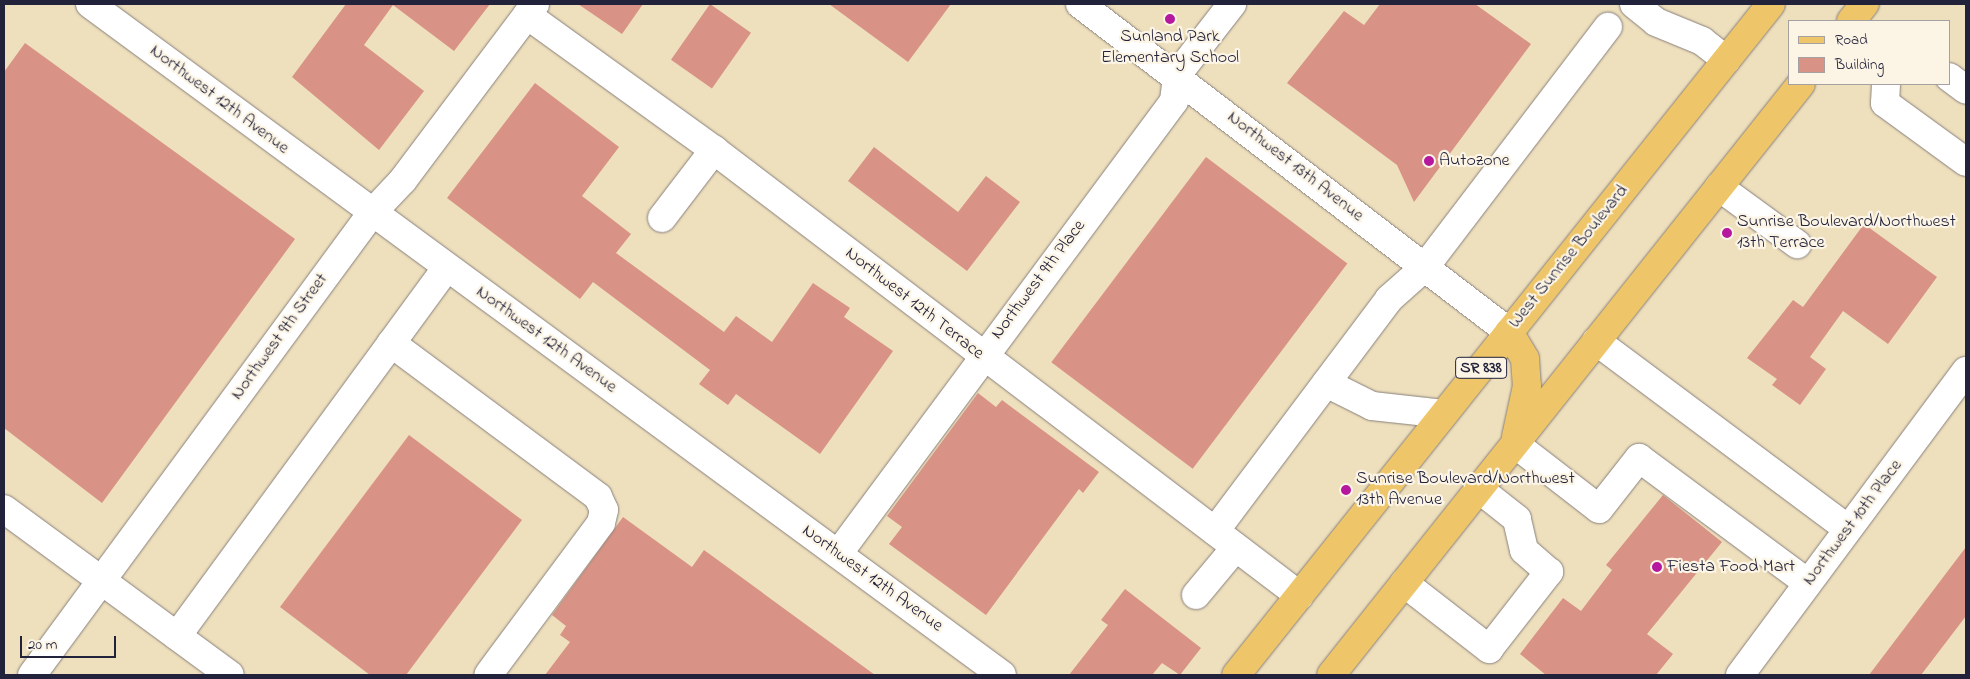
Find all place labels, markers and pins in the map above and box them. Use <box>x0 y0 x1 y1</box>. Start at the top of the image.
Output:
marker: Sunland Park Elementary School <box>1164 13 1176 25</box>
place label: Sunland Park Elementary School <box>1101 27 1239 70</box>
place label: Autozone <box>1439 150 1510 172</box>
marker: Autozone <box>1423 155 1435 167</box>
place label: Sunrise Boulevard/Northwest 13th Terrace <box>1737 212 1956 254</box>
marker: Sunrise Boulevard/Northwest 13th Terrace <box>1721 227 1733 239</box>
place label: Sunrise Boulevard/Northwest 13th Avenue <box>1356 469 1575 512</box>
marker: Sunrise Boulevard/Northwest 13th Avenue <box>1340 484 1352 496</box>
place label: Fiesta Food Mart <box>1667 556 1795 578</box>
marker: Fiesta Food Mart <box>1651 561 1663 573</box>

